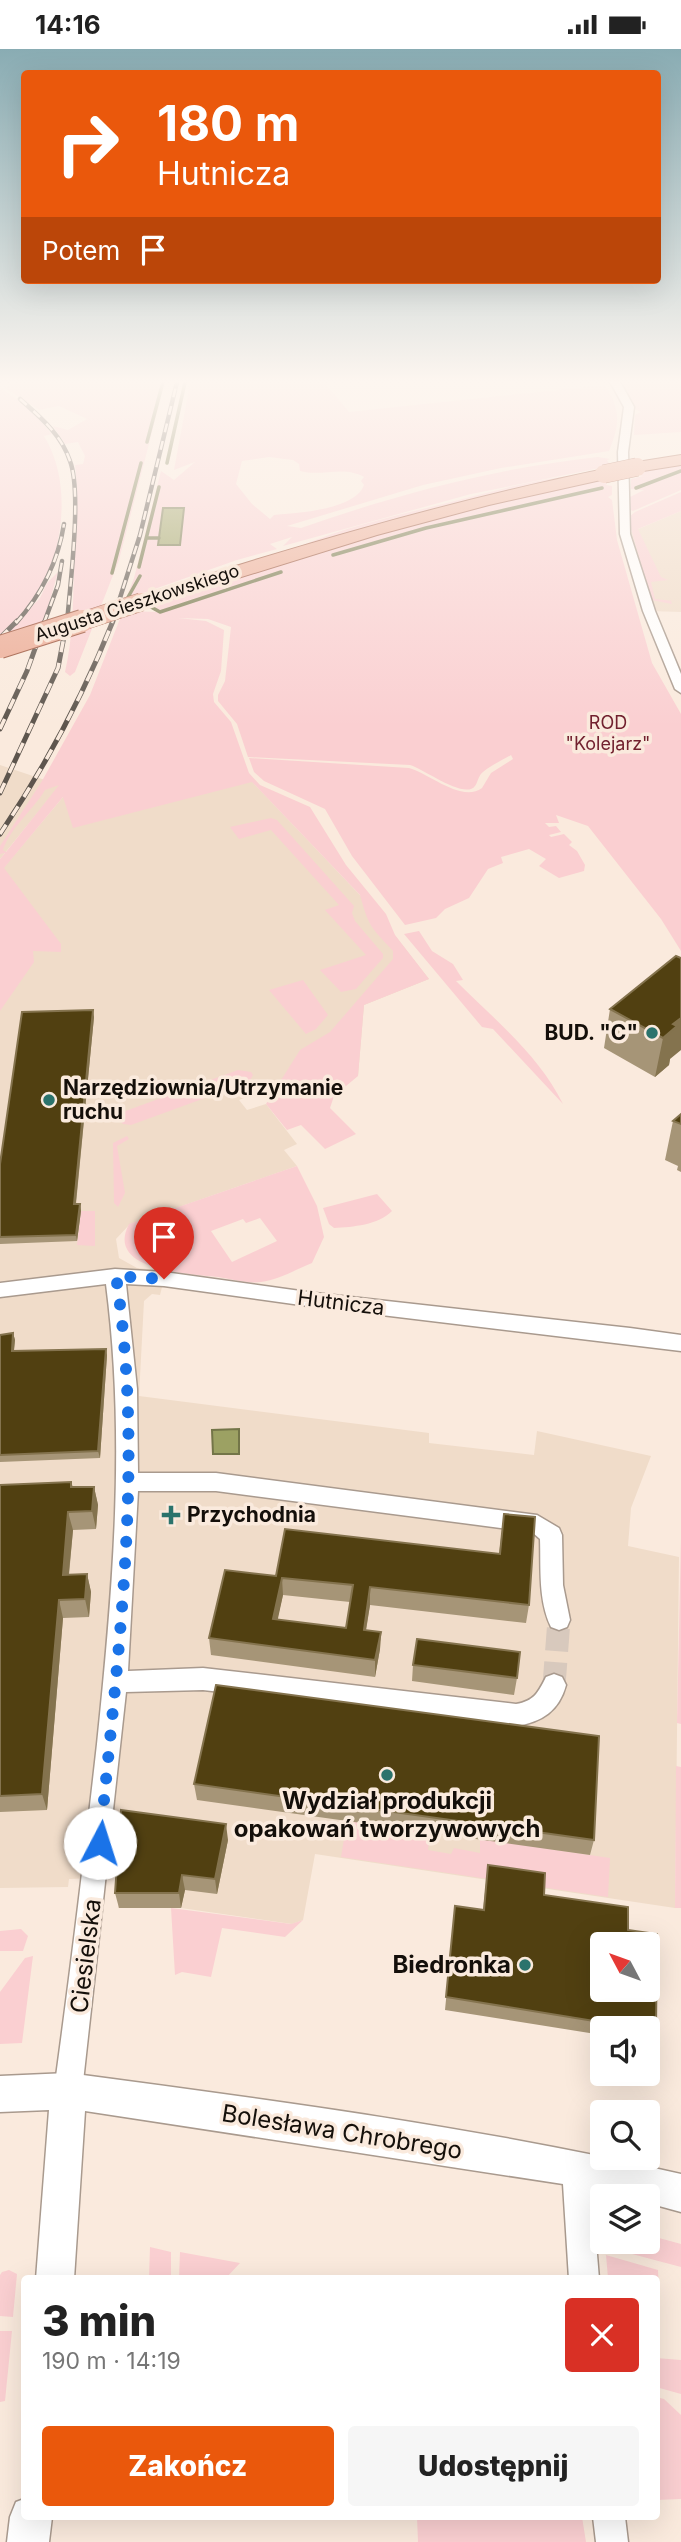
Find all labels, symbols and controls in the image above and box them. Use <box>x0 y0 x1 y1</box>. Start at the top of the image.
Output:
text: 14:16 <box>35 9 101 40</box>
text: 180 m <box>157 94 299 153</box>
icon: right <box>42 98 133 189</box>
text: Hutnicza <box>157 154 290 193</box>
icon: arrive <box>134 231 172 269</box>
text: Potem <box>42 235 120 266</box>
street label: Augusta Cieszkowskiego <box>32 560 242 646</box>
park label: ROD "Kolejarz" <box>566 712 650 754</box>
place label: BUD. "C" <box>544 1020 638 1045</box>
marker: BUD. "C" <box>644 1025 660 1041</box>
place label: Narzędziownia/Utrzymanie ruchu <box>63 1075 343 1124</box>
marker: Narzędziownia/Utrzymanie ruchu <box>41 1092 57 1108</box>
pin <box>134 1207 194 1279</box>
icon: arrive <box>145 1218 183 1256</box>
street label: Hutnicza <box>296 1285 386 1320</box>
place label: Przychodnia <box>187 1502 316 1527</box>
marker: Przychodnia <box>161 1505 181 1525</box>
marker: Wydział produkcji opakowań tworzywowych <box>379 1767 395 1783</box>
place label: Wydział produkcji opakowań tworzywowych <box>234 1786 540 1843</box>
position arrow <box>63 1806 137 1880</box>
street label: Ciesielska <box>64 1897 107 2015</box>
north arrow <box>590 1932 660 2002</box>
map controls <box>590 1932 660 2254</box>
place label: Biedronka <box>392 1950 511 1979</box>
marker: Biedronka <box>517 1957 533 1973</box>
button: sound <box>590 2016 660 2086</box>
street label: Bolesława Chrobrego <box>220 2098 464 2165</box>
button: search <box>590 2100 660 2170</box>
button: layers <box>590 2184 660 2254</box>
text: 3 min <box>42 2295 156 2346</box>
button: close <box>565 2298 639 2372</box>
text: 190 m · 14:19 <box>42 2347 181 2375</box>
button: Zakończ <box>42 2426 334 2506</box>
button: Udostępnij <box>348 2426 639 2506</box>

